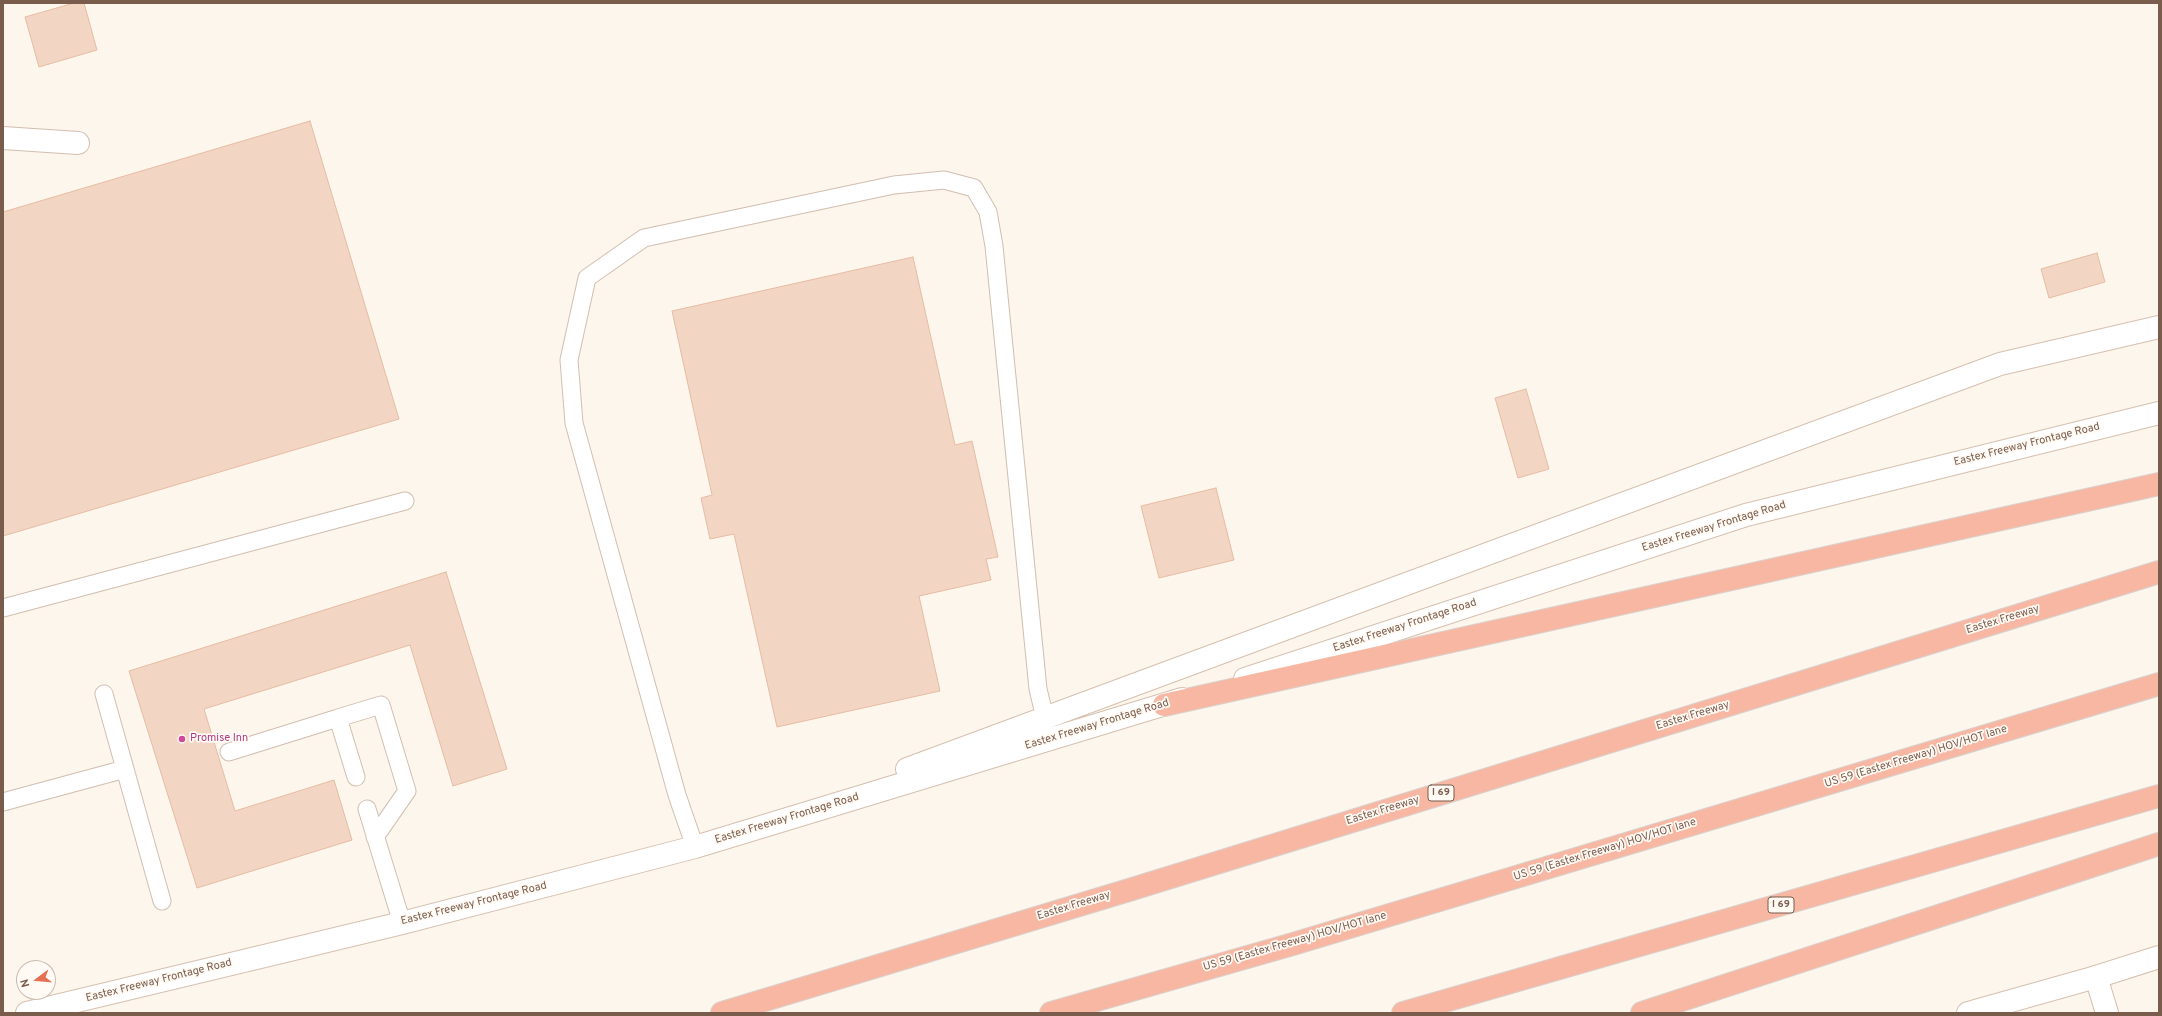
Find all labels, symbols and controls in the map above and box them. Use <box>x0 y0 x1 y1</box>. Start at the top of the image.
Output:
street label: Eastex Freeway Frontage Road <box>1953 420 2101 470</box>
street label: Eastex Freeway Frontage Road <box>1640 499 1788 555</box>
street label: Eastex Freeway Frontage Road <box>1332 597 1478 655</box>
street label: Eastex Freeway <box>1965 603 2041 637</box>
street label: Eastex Freeway Frontage Road <box>1023 697 1171 753</box>
street label: Eastex Freeway <box>1655 699 1731 733</box>
street label: US 59 (Eastex Freeway) HOV/HOT lane <box>1823 723 2009 791</box>
place label: Promise Inn <box>190 732 248 746</box>
marker: Promise Inn <box>177 734 187 744</box>
road number: I 69 <box>1428 785 1454 801</box>
street label: Eastex Freeway Frontage Road <box>713 791 861 847</box>
street label: Eastex Freeway <box>1345 794 1421 828</box>
street label: US 59 (Eastex Freeway) HOV/HOT lane <box>1512 816 1698 884</box>
street label: Eastex Freeway Frontage Road <box>400 879 548 929</box>
street label: Eastex Freeway <box>1036 889 1112 923</box>
road number: I 69 <box>1768 897 1794 913</box>
street label: US 59 (Eastex Freeway) HOV/HOT lane <box>1202 909 1388 975</box>
street label: Eastex Freeway Frontage Road <box>85 956 233 1006</box>
north arrow <box>16 960 56 1000</box>
text: N <box>18 977 33 989</box>

